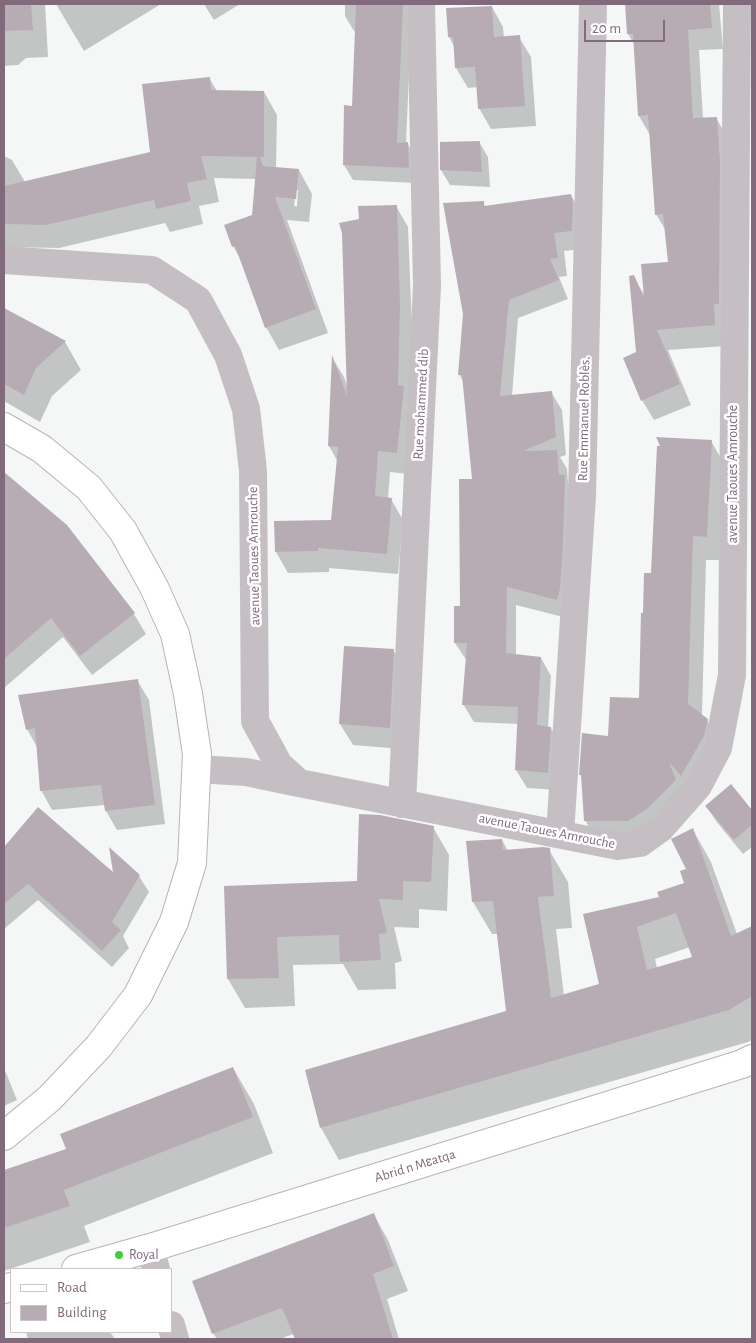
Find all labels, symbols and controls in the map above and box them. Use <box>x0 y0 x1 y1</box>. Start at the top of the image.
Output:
scale bar <box>586 10 667 42</box>
text: 20 m <box>592 21 621 36</box>
street label: Rue mohammed dib <box>410 348 432 460</box>
street label: Rue Emmanuel Roblès. <box>575 357 593 481</box>
street label: avenue Taoues Amrouche <box>725 405 741 543</box>
street label: avenue Taoues Amrouche <box>244 487 264 625</box>
street label: avenue Taoues Amrouche <box>477 810 617 852</box>
street label: Abrid n Mɛatqa <box>372 1146 458 1186</box>
place label: Royal <box>129 1247 159 1263</box>
marker: Royal <box>113 1249 125 1261</box>
legend <box>10 1268 172 1333</box>
text: Road <box>57 1280 87 1295</box>
text: Building <box>57 1305 107 1320</box>

